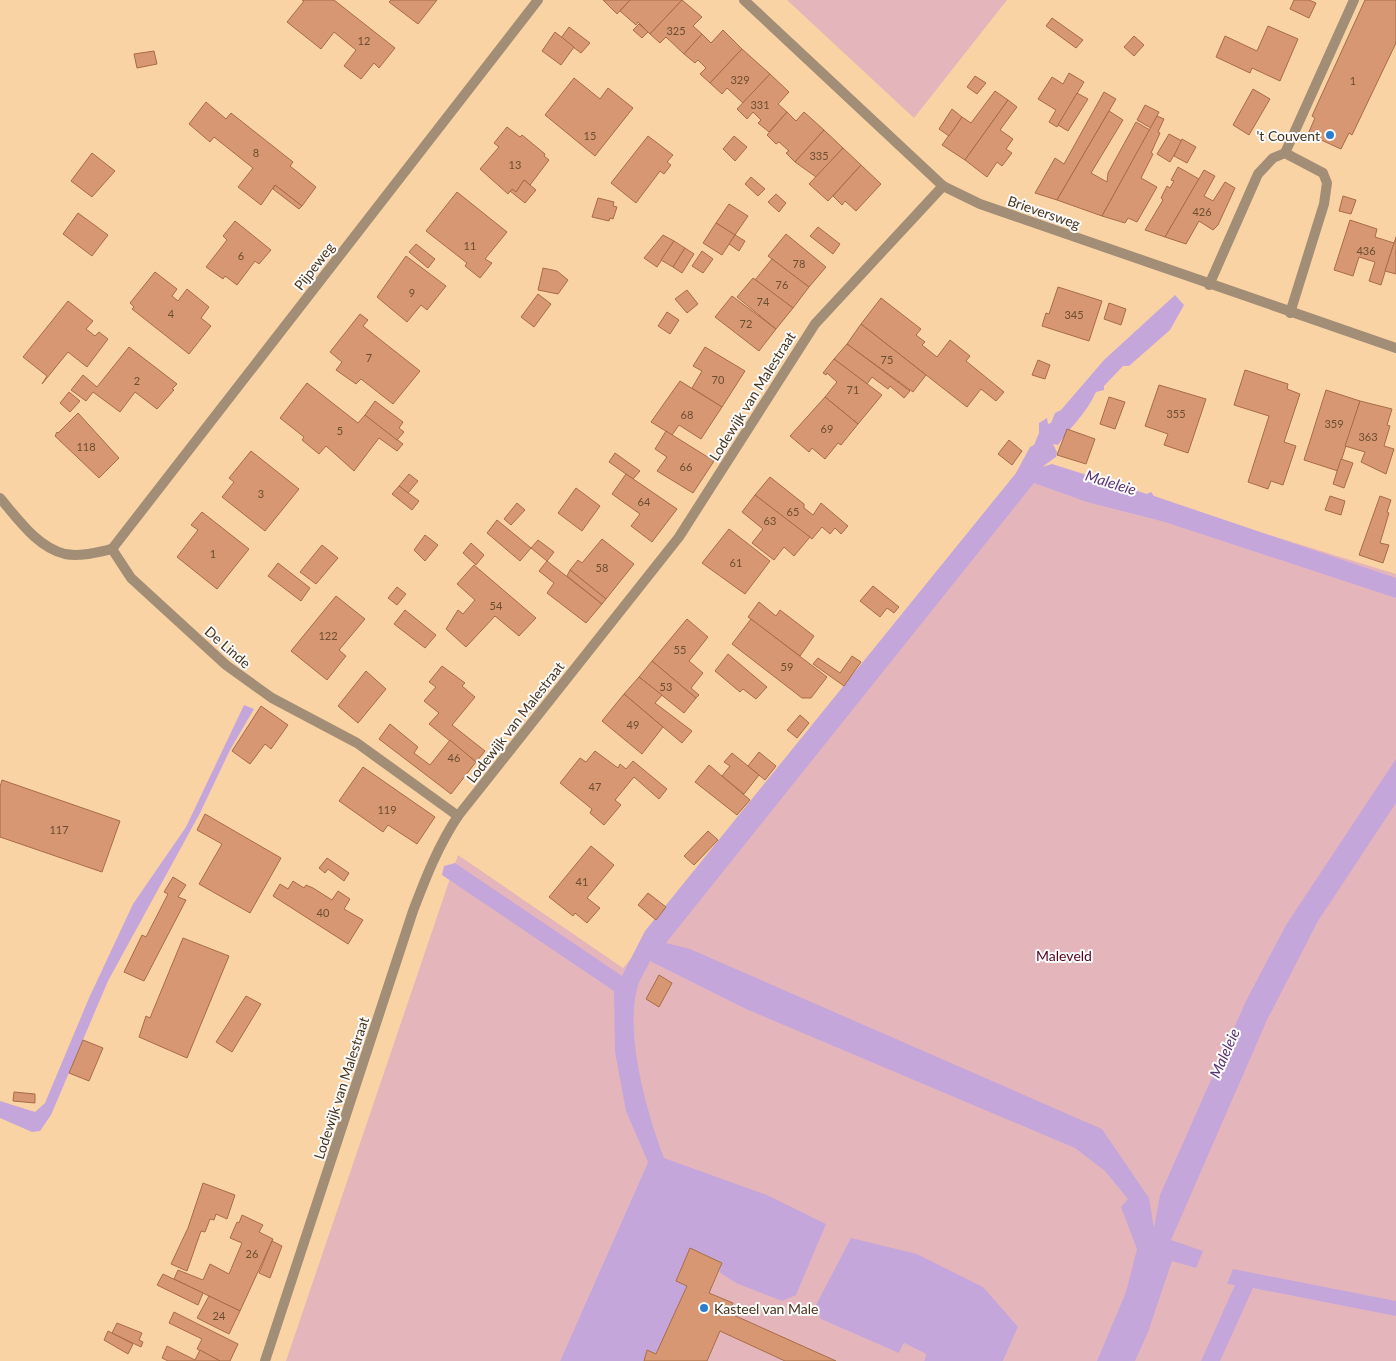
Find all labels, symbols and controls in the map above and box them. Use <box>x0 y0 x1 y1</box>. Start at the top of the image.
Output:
house number: 325 <box>666 24 686 37</box>
house number: 12 <box>358 34 370 47</box>
house number: 329 <box>730 73 750 86</box>
house number: 1 <box>1350 74 1356 87</box>
house number: 331 <box>750 98 770 111</box>
place label: 't Couvent <box>1256 127 1320 144</box>
house number: 15 <box>584 129 596 142</box>
marker: 't Couvent <box>1324 129 1336 141</box>
house number: 8 <box>253 146 259 159</box>
house number: 335 <box>809 149 829 162</box>
house number: 13 <box>509 158 521 171</box>
street label: Brieversweg <box>1005 192 1083 232</box>
house number: 426 <box>1192 205 1212 218</box>
street label: Pijpeweg <box>290 239 338 293</box>
house number: 11 <box>464 239 476 252</box>
house number: 436 <box>1356 244 1376 257</box>
house number: 6 <box>238 249 244 262</box>
house number: 78 <box>793 257 805 270</box>
house number: 76 <box>776 278 788 291</box>
house number: 9 <box>409 286 415 299</box>
house number: 74 <box>757 295 770 308</box>
house number: 4 <box>168 307 175 320</box>
house number: 345 <box>1064 308 1084 321</box>
house number: 72 <box>740 317 752 330</box>
street label: Lodewijk van Malestraat <box>705 328 799 464</box>
house number: 7 <box>366 351 372 364</box>
house number: 75 <box>881 353 893 366</box>
house number: 70 <box>712 373 725 386</box>
house number: 2 <box>134 374 140 387</box>
house number: 71 <box>847 383 859 396</box>
house number: 355 <box>1166 407 1186 420</box>
house number: 68 <box>681 408 693 421</box>
house number: 359 <box>1324 417 1344 430</box>
house number: 69 <box>821 422 833 435</box>
house number: 5 <box>337 424 343 437</box>
house number: 363 <box>1358 430 1378 443</box>
house number: 118 <box>76 440 96 453</box>
house number: 66 <box>680 460 692 473</box>
water label: Maleleie <box>1083 466 1139 498</box>
house number: 3 <box>258 487 264 500</box>
house number: 64 <box>638 495 651 508</box>
house number: 65 <box>787 505 799 518</box>
house number: 63 <box>764 514 776 527</box>
house number: 1 <box>210 547 216 560</box>
house number: 61 <box>730 556 742 569</box>
house number: 58 <box>596 561 608 574</box>
house number: 54 <box>490 599 503 612</box>
street label: De Linde <box>202 623 254 671</box>
house number: 122 <box>318 629 338 642</box>
house number: 55 <box>674 643 686 656</box>
street label: Lodewijk van Malestraat <box>463 658 567 786</box>
house number: 59 <box>781 660 793 673</box>
house number: 53 <box>660 680 672 693</box>
house number: 49 <box>627 718 639 731</box>
house number: 46 <box>448 751 460 764</box>
house number: 47 <box>589 780 601 793</box>
house number: 119 <box>377 803 397 816</box>
house number: 117 <box>49 823 69 836</box>
house number: 41 <box>576 875 588 888</box>
house number: 40 <box>317 906 330 919</box>
park label: Maleveld <box>1036 947 1092 964</box>
street label: Lodewijk van Malestraat <box>310 1015 372 1161</box>
water label: Maleleie <box>1205 1026 1243 1080</box>
house number: 26 <box>246 1247 258 1260</box>
place label: Kasteel van Male <box>714 1300 818 1317</box>
marker: Kasteel van Male <box>698 1302 710 1314</box>
house number: 24 <box>213 1309 226 1322</box>

